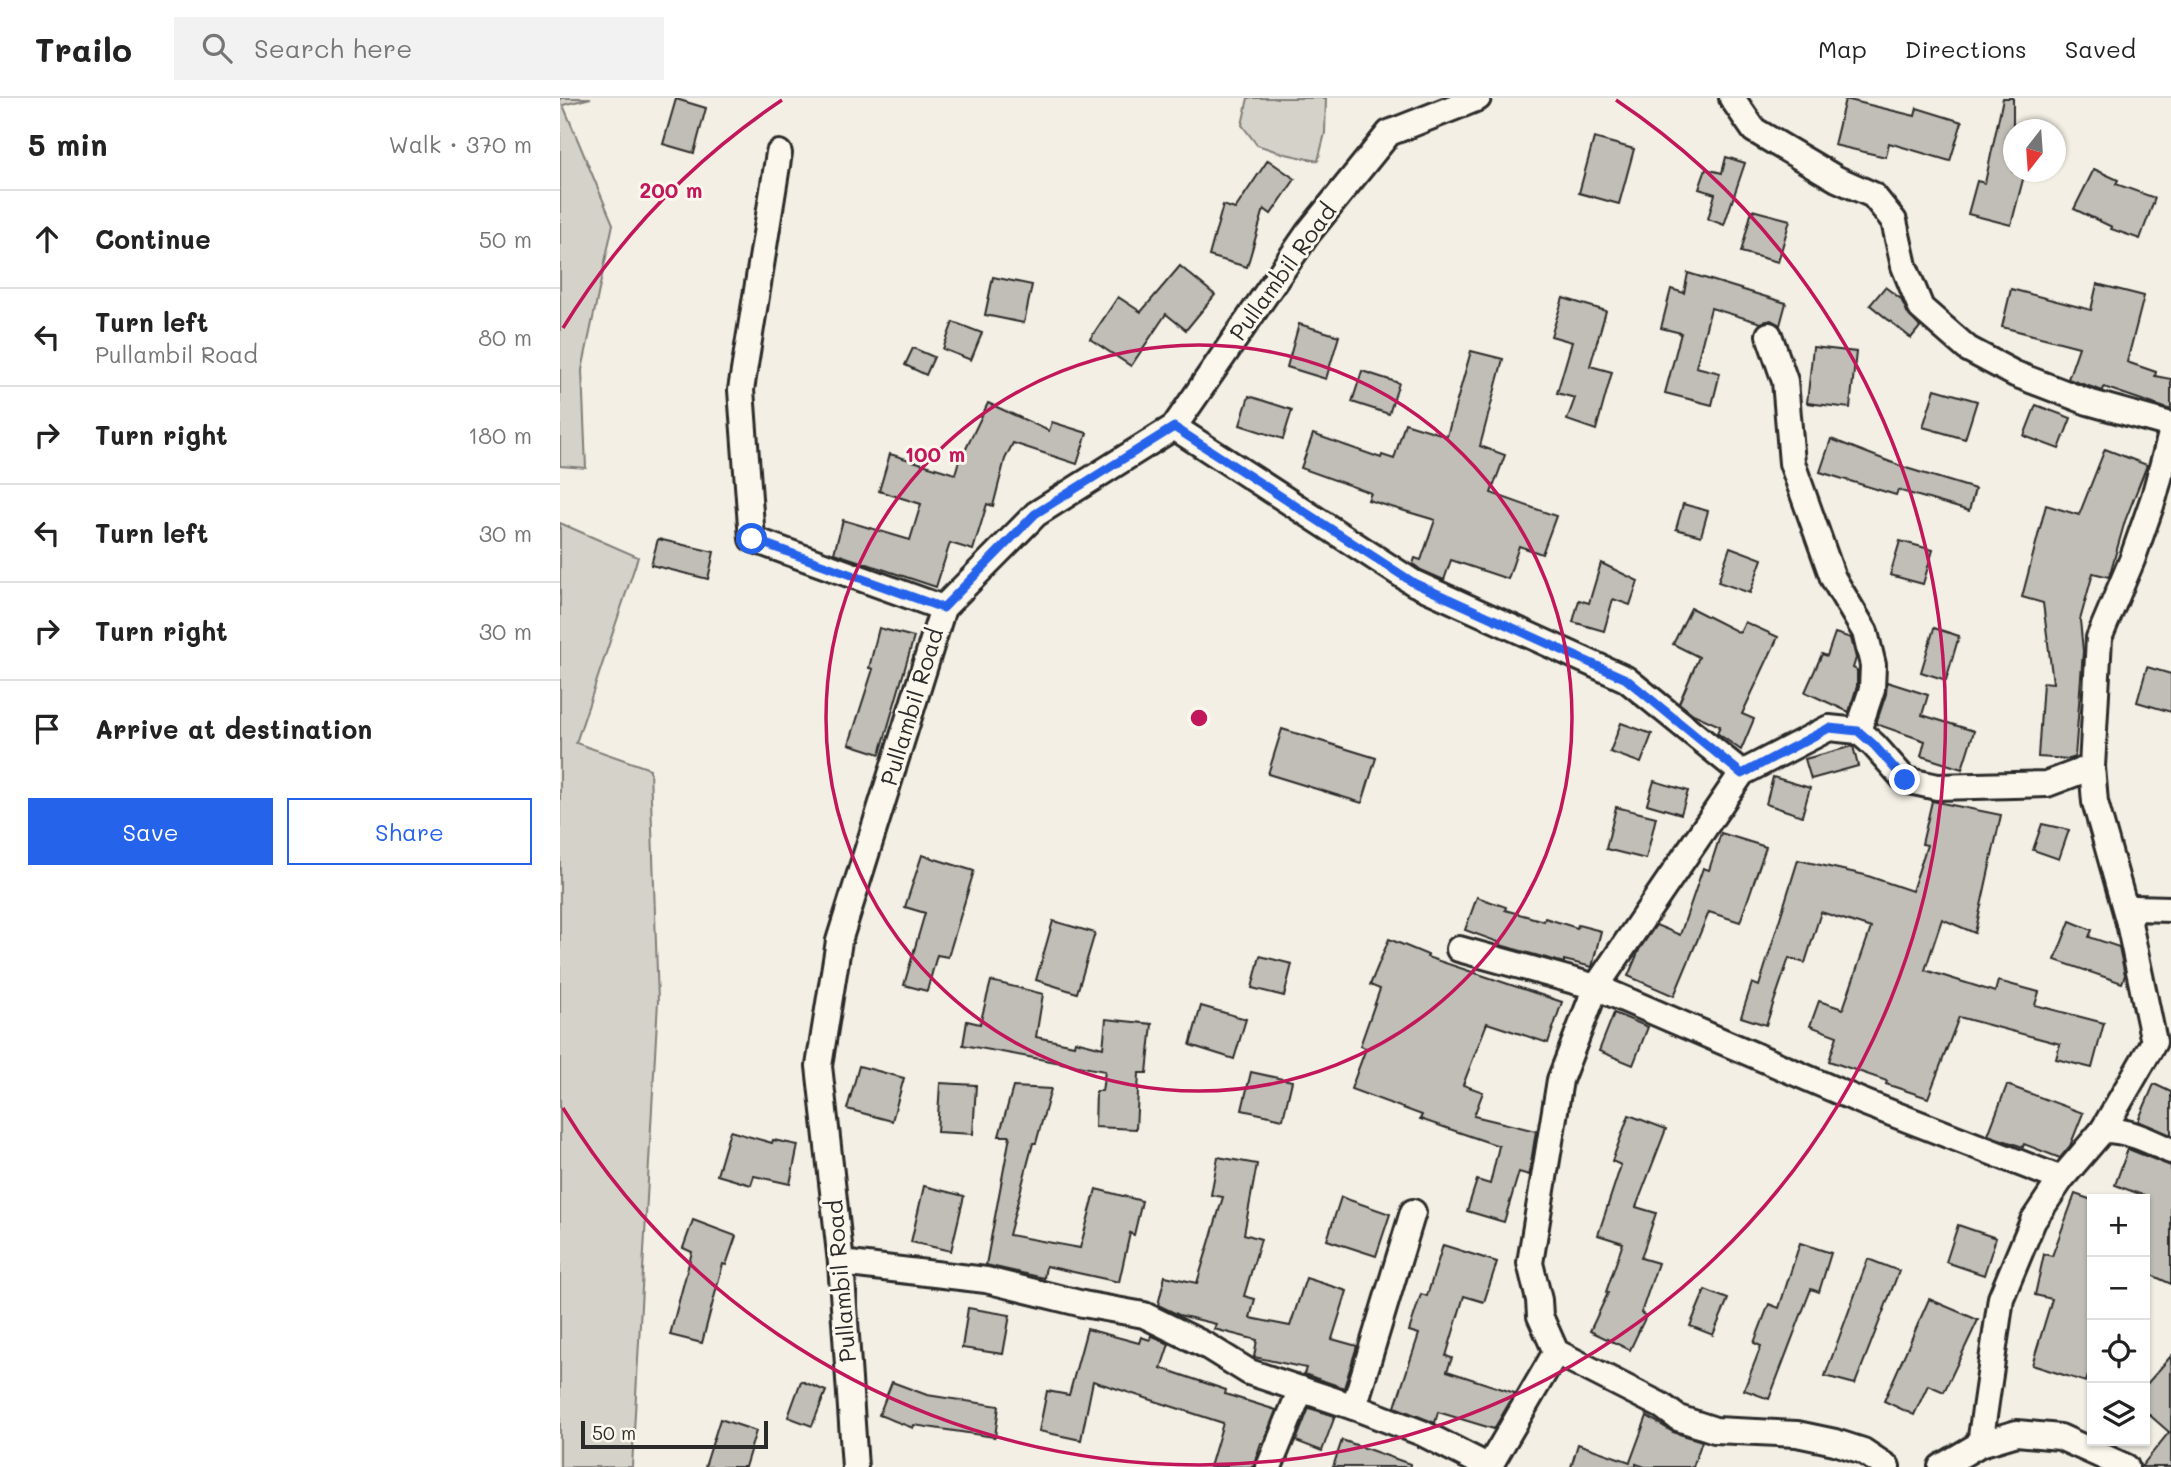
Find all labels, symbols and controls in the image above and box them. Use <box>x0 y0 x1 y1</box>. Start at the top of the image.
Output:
search box <box>174 17 664 80</box>
text: Trailo <box>35 27 132 70</box>
icon: search <box>198 29 236 67</box>
text: Search here <box>254 31 412 65</box>
text: Map <box>1818 33 1867 64</box>
text: Directions <box>1905 33 2027 64</box>
text: Saved <box>2065 33 2136 64</box>
north arrow <box>2003 119 2066 182</box>
text: 5 min <box>28 124 108 164</box>
text: Walk · 370 m <box>389 129 532 159</box>
text: 200 m <box>640 176 702 203</box>
street label: Pullambil Road <box>1222 197 1342 346</box>
icon: ahead <box>28 220 66 258</box>
text: Continue <box>95 222 211 256</box>
text: 50 m <box>479 224 532 254</box>
text: Turn left <box>95 305 208 339</box>
icon: left <box>28 318 66 356</box>
text: 80 m <box>478 322 532 352</box>
text: Pullambil Road <box>95 339 258 369</box>
icon: right <box>28 416 66 454</box>
text: Turn right <box>95 418 228 452</box>
text: 180 m <box>468 420 532 450</box>
text: 100 m <box>905 440 965 467</box>
icon: left <box>28 514 66 552</box>
text: Turn left <box>95 516 208 550</box>
text: 30 m <box>479 518 532 548</box>
route start <box>736 523 767 554</box>
icon: right <box>28 612 66 650</box>
text: Turn right <box>95 614 228 648</box>
text: 30 m <box>479 616 532 646</box>
street label: Pullambil Road <box>873 624 949 789</box>
centre of rings <box>1187 706 1211 730</box>
icon: arrive <box>28 710 66 748</box>
text: Arrive at destination <box>95 712 372 746</box>
route end <box>1889 764 1920 795</box>
button: Save <box>28 798 273 865</box>
button: Share <box>287 798 532 865</box>
map controls <box>2087 1194 2150 1446</box>
button: + <box>2087 1194 2150 1257</box>
street label: Pullambil Road <box>818 1199 862 1364</box>
button: − <box>2087 1257 2150 1320</box>
button: locate <box>2087 1320 2150 1383</box>
button: layers <box>2087 1383 2150 1446</box>
scale bar <box>581 1418 768 1450</box>
text: 50 m <box>592 1420 636 1445</box>

